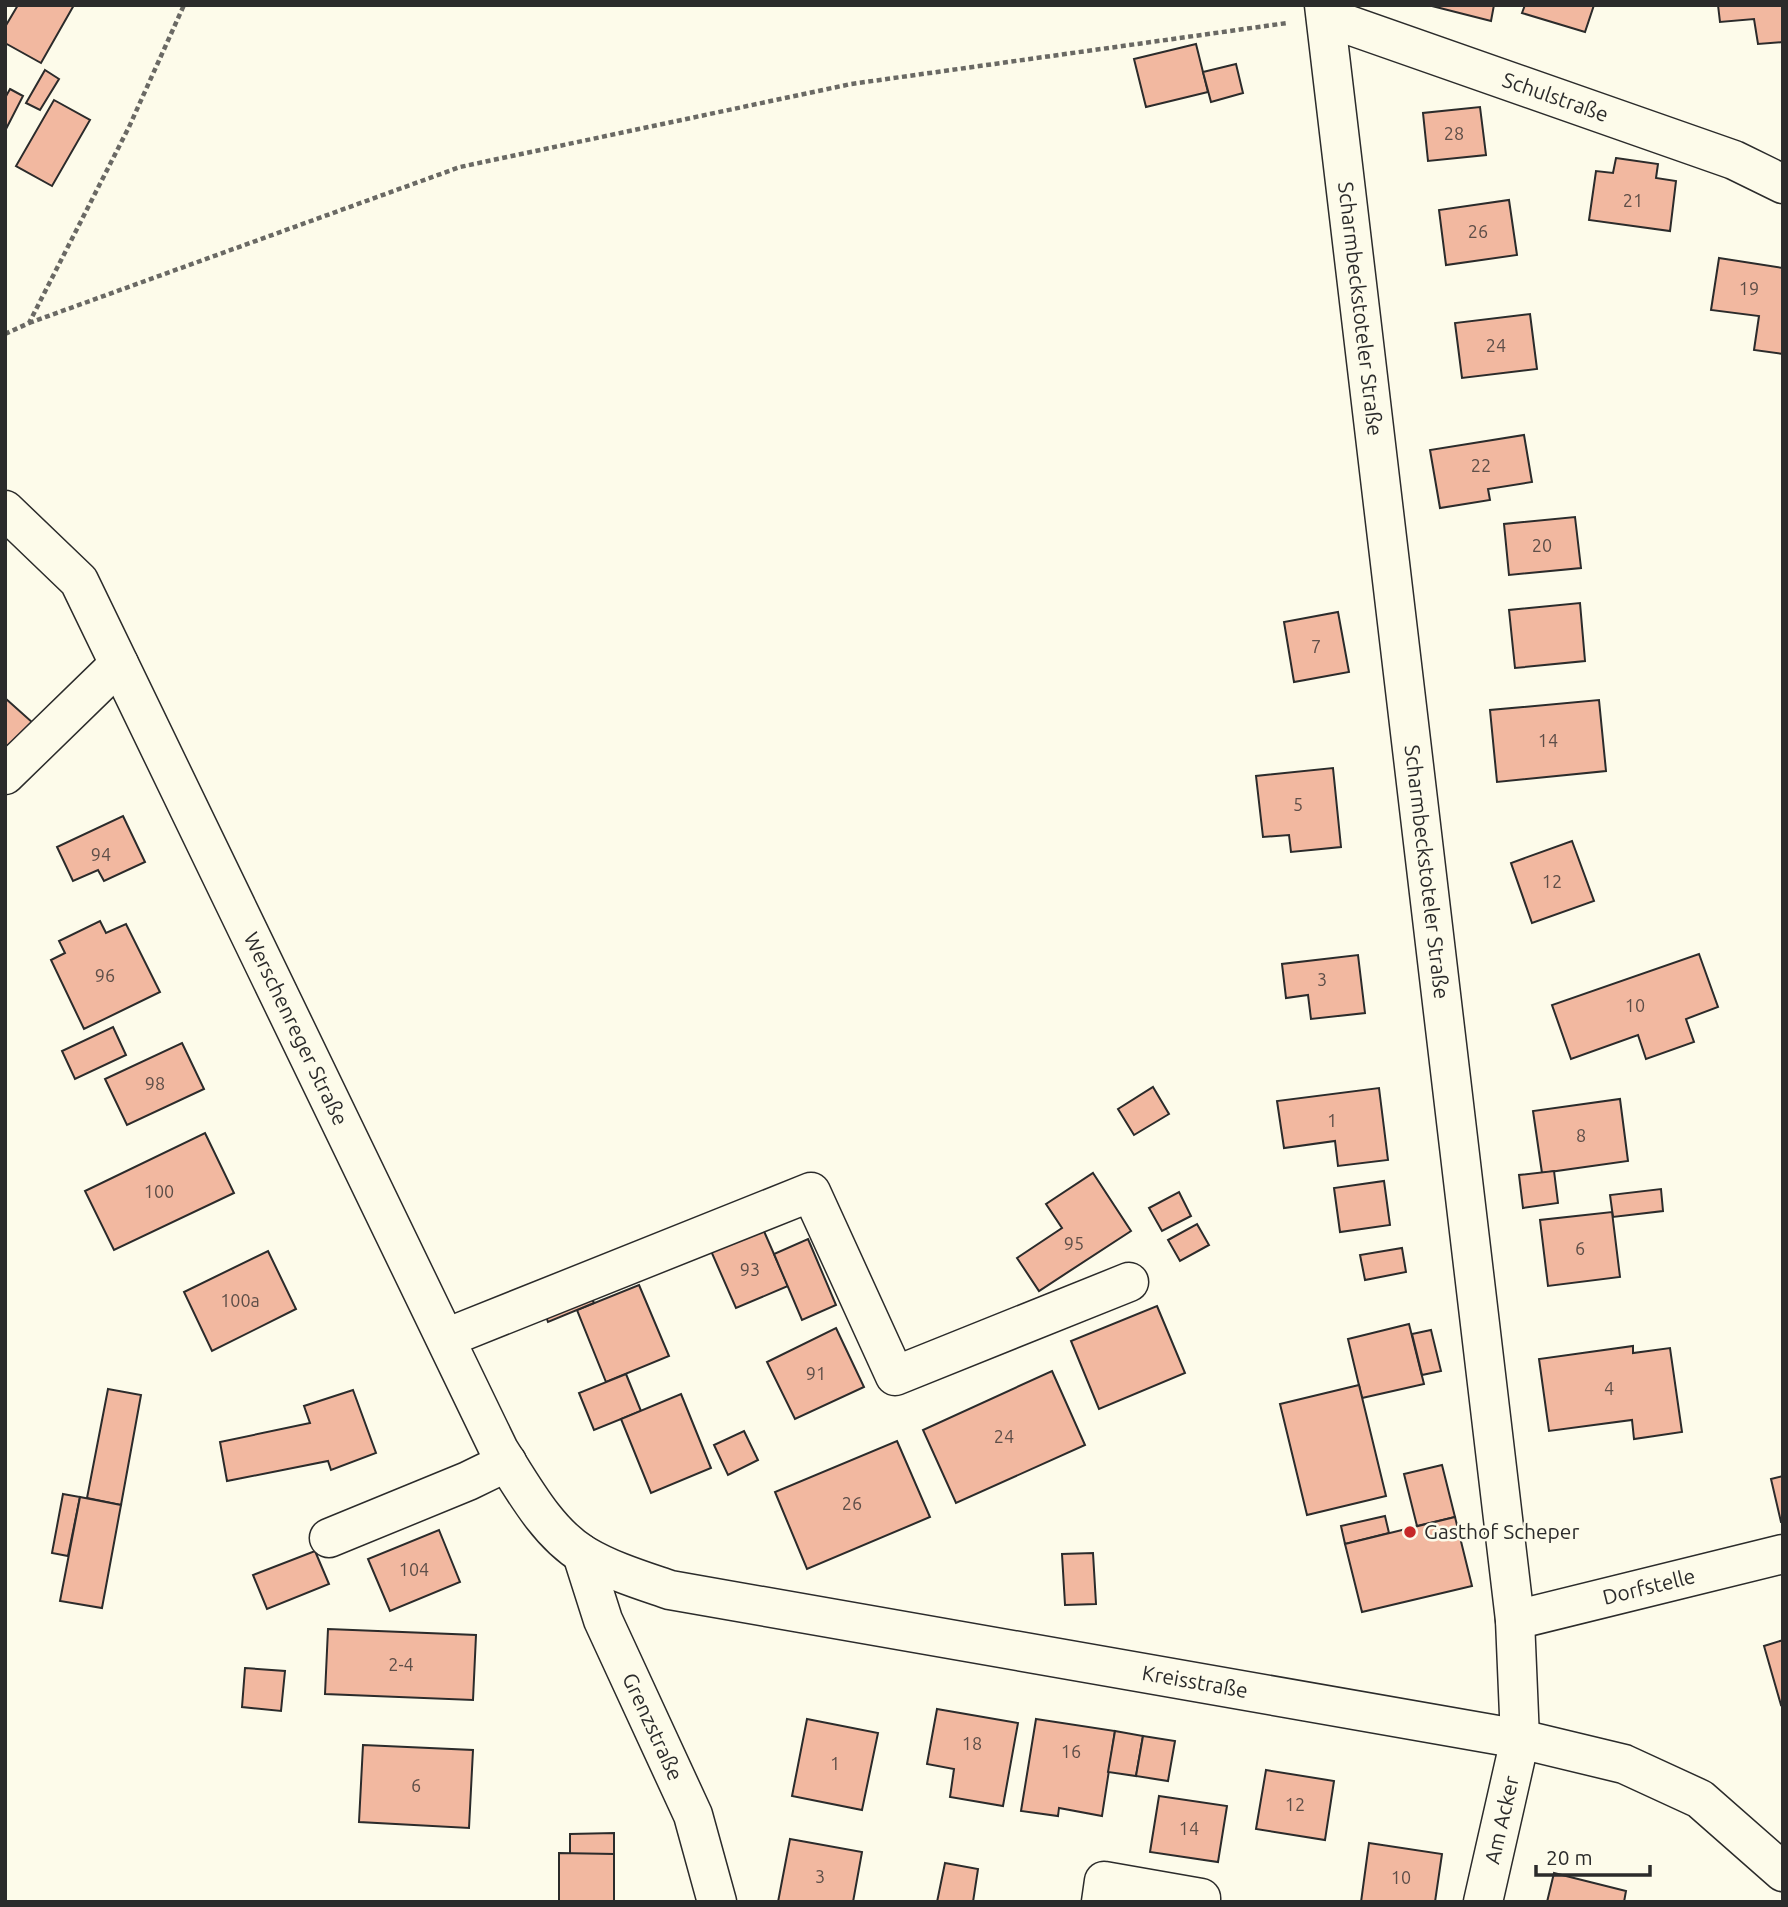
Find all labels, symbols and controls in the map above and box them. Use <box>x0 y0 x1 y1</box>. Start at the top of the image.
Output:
street label: Schulstraße <box>1499 67 1612 126</box>
house number: 28 <box>1444 123 1464 143</box>
street label: Scharmbeckstoteler Straße <box>1334 180 1388 437</box>
house number: 21 <box>1623 190 1643 210</box>
house number: 26 <box>1468 221 1488 241</box>
house number: 19 <box>1739 278 1759 298</box>
house number: 24 <box>1486 335 1506 355</box>
house number: 22 <box>1471 455 1491 475</box>
house number: 20 <box>1532 535 1552 555</box>
house number: 7 <box>1311 636 1321 656</box>
house number: 14 <box>1538 730 1558 750</box>
street label: Scharmbeckstoteler Straße <box>1401 744 1454 1000</box>
house number: 5 <box>1293 794 1303 814</box>
house number: 94 <box>91 844 111 864</box>
house number: 12 <box>1542 871 1562 891</box>
street label: Werschenreger Straße <box>240 928 353 1129</box>
house number: 96 <box>95 965 115 985</box>
house number: 3 <box>1317 969 1327 989</box>
house number: 10 <box>1625 995 1645 1015</box>
house number: 98 <box>145 1073 165 1093</box>
house number: 1 <box>1327 1110 1337 1130</box>
house number: 8 <box>1576 1125 1586 1145</box>
house number: 100 <box>144 1181 174 1201</box>
house number: 95 <box>1064 1233 1084 1253</box>
house number: 6 <box>1575 1238 1585 1258</box>
house number: 93 <box>740 1259 760 1279</box>
house number: 100a <box>220 1290 260 1310</box>
house number: 91 <box>806 1363 826 1383</box>
house number: 4 <box>1604 1378 1614 1398</box>
house number: 24 <box>994 1426 1014 1446</box>
house number: 26 <box>842 1493 862 1513</box>
place label: Gasthof Scheper <box>1424 1519 1579 1543</box>
marker: Gasthof Scheper <box>1402 1524 1418 1540</box>
house number: 104 <box>399 1559 429 1579</box>
street label: Dorfstelle <box>1600 1563 1698 1609</box>
house number: 2-4 <box>388 1654 414 1674</box>
street label: Kreisstraße <box>1140 1660 1250 1702</box>
street label: Grenzstraße <box>618 1669 688 1784</box>
house number: 18 <box>962 1733 982 1753</box>
house number: 16 <box>1061 1741 1081 1761</box>
house number: 1 <box>830 1753 840 1773</box>
street label: Am Acker <box>1479 1773 1523 1866</box>
house number: 6 <box>411 1775 421 1795</box>
house number: 12 <box>1285 1794 1305 1814</box>
house number: 14 <box>1179 1818 1199 1838</box>
scale bar <box>1536 1834 1650 1878</box>
text: 20 m <box>1546 1845 1593 1869</box>
house number: 3 <box>815 1866 825 1886</box>
house number: 10 <box>1391 1867 1411 1887</box>

